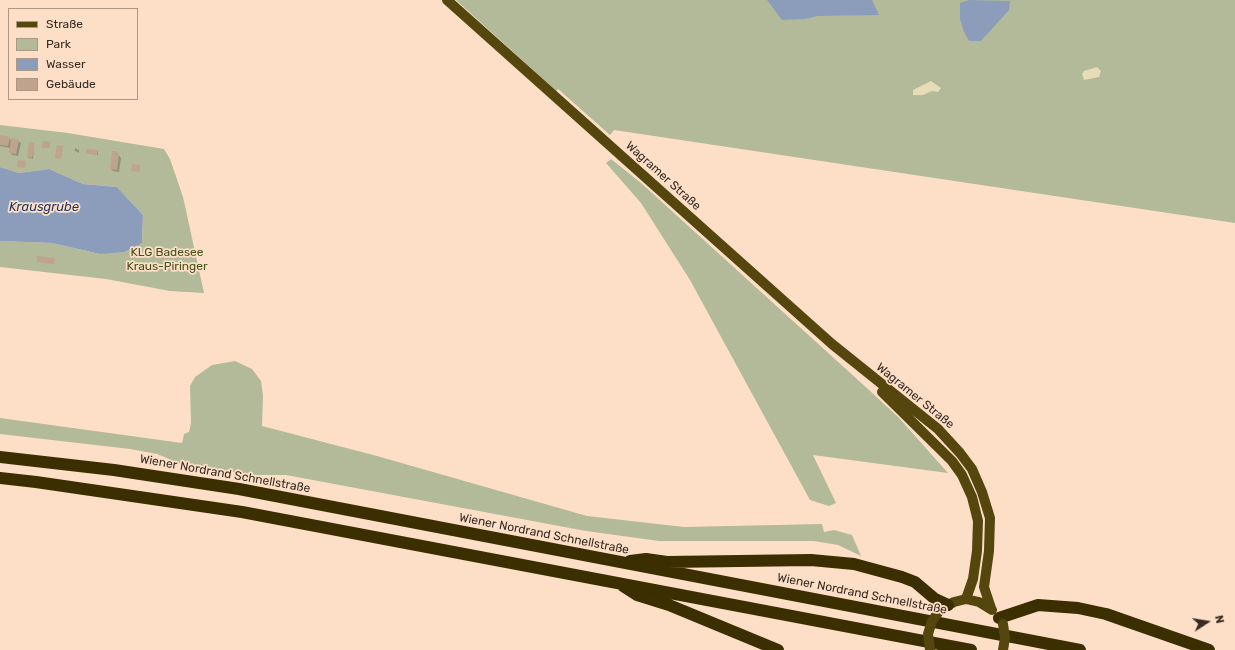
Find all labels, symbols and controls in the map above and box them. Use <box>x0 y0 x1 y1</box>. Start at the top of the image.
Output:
legend <box>8 8 138 100</box>
text: Straße <box>46 17 83 31</box>
text: Park <box>46 37 71 51</box>
text: Wasser <box>46 57 86 71</box>
text: Gebäude <box>46 77 96 91</box>
street label: Wagramer Straße <box>622 138 704 214</box>
water label: Krausgrube <box>9 199 79 215</box>
park label: KLG Badesee Kraus-Piringer <box>126 246 208 274</box>
street label: Wagramer Straße <box>873 360 957 432</box>
street label: Wiener Nordrand Schnellstraße <box>139 452 311 496</box>
street label: Wiener Nordrand Schnellstraße <box>458 510 630 558</box>
street label: Wiener Nordrand Schnellstraße <box>776 570 948 618</box>
north arrow <box>1187 602 1227 642</box>
text: N <box>1212 614 1226 625</box>

